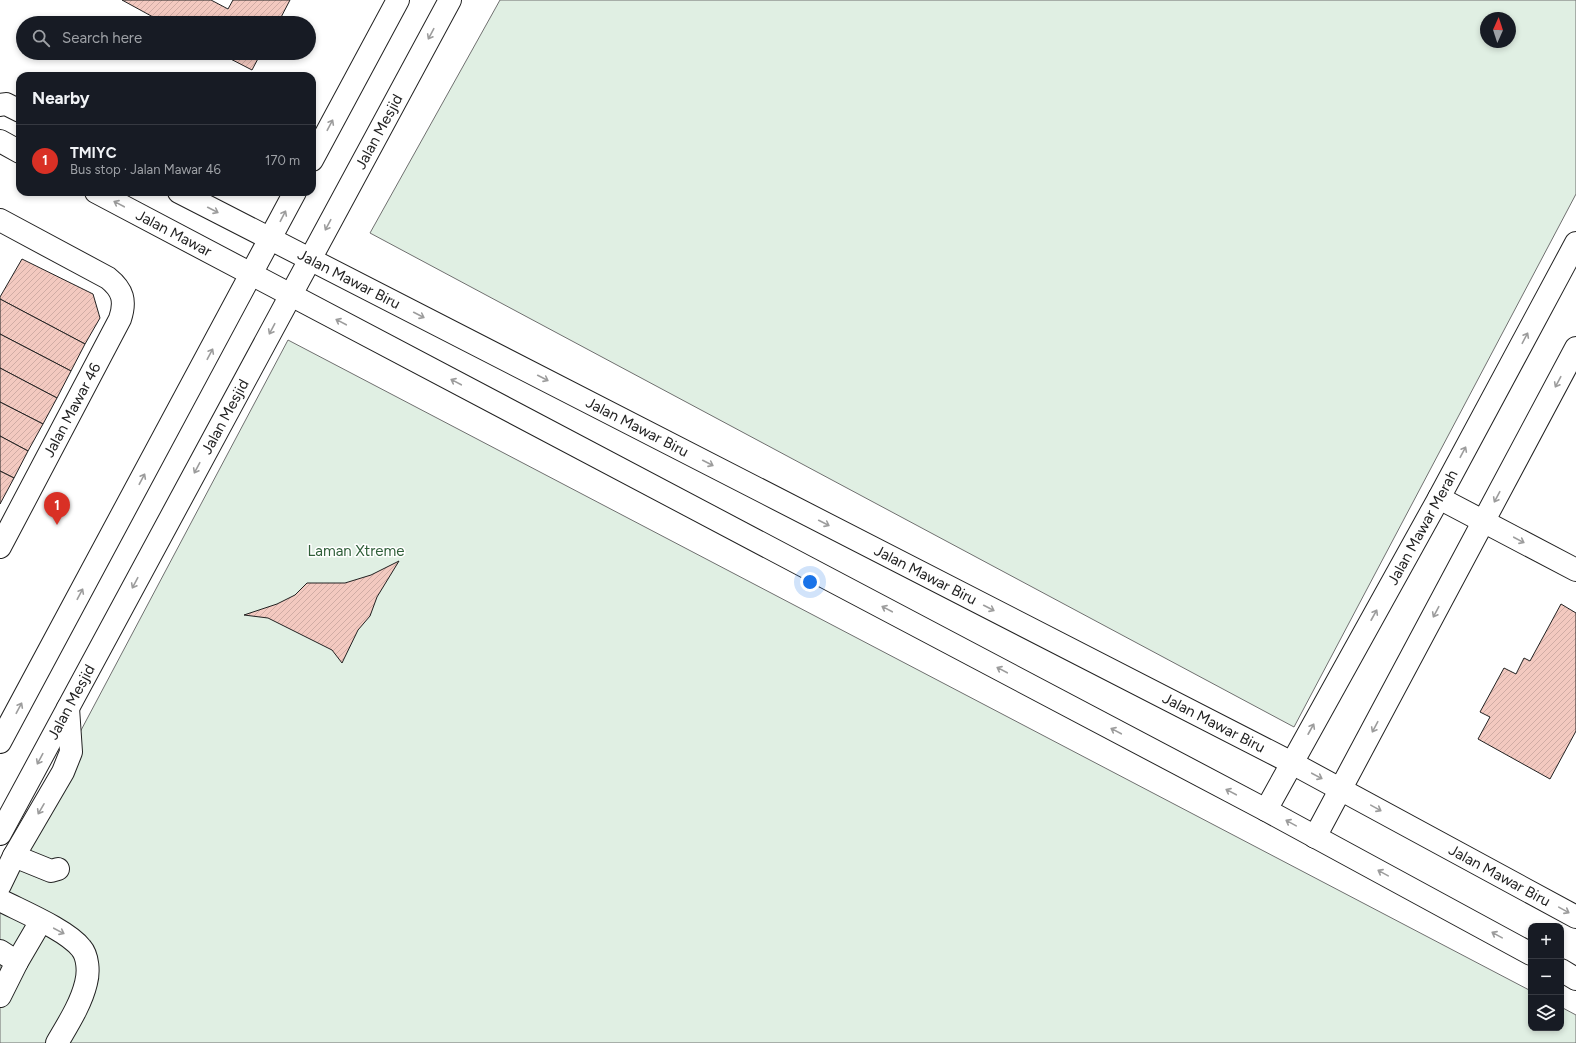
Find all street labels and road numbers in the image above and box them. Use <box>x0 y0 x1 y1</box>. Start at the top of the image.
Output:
street label: Jalan Mesjid <box>351 91 406 172</box>
street label: Jalan Mawar <box>133 206 215 260</box>
street label: Jalan Mawar Biru <box>295 245 403 313</box>
street label: Jalan Mawar 46 <box>40 359 105 460</box>
street label: Jalan Mesjid <box>198 376 253 458</box>
street label: Jalan Mawar Biru <box>583 393 692 461</box>
street label: Jalan Mawar Merah <box>1384 467 1461 588</box>
street label: Jalan Mawar Biru <box>871 541 980 609</box>
street label: Jalan Mesjid <box>44 661 99 743</box>
street label: Jalan Mawar Biru <box>1159 689 1268 757</box>
street label: Jalan Mawar Biru <box>1446 841 1553 910</box>

